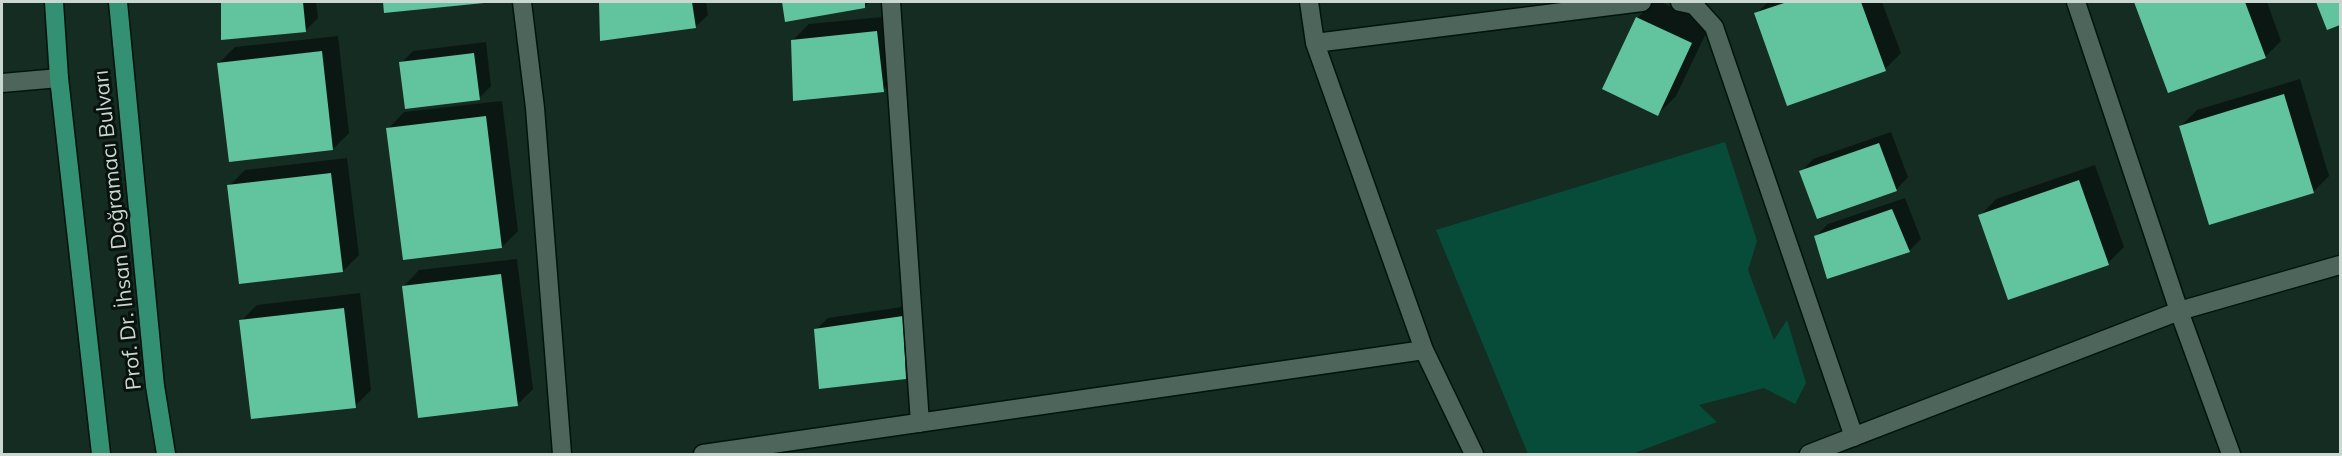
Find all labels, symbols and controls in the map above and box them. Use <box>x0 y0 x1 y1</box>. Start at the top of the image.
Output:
street label: Prof. Dr. İhsan Doğramacı Bulvarı <box>89 69 147 391</box>

